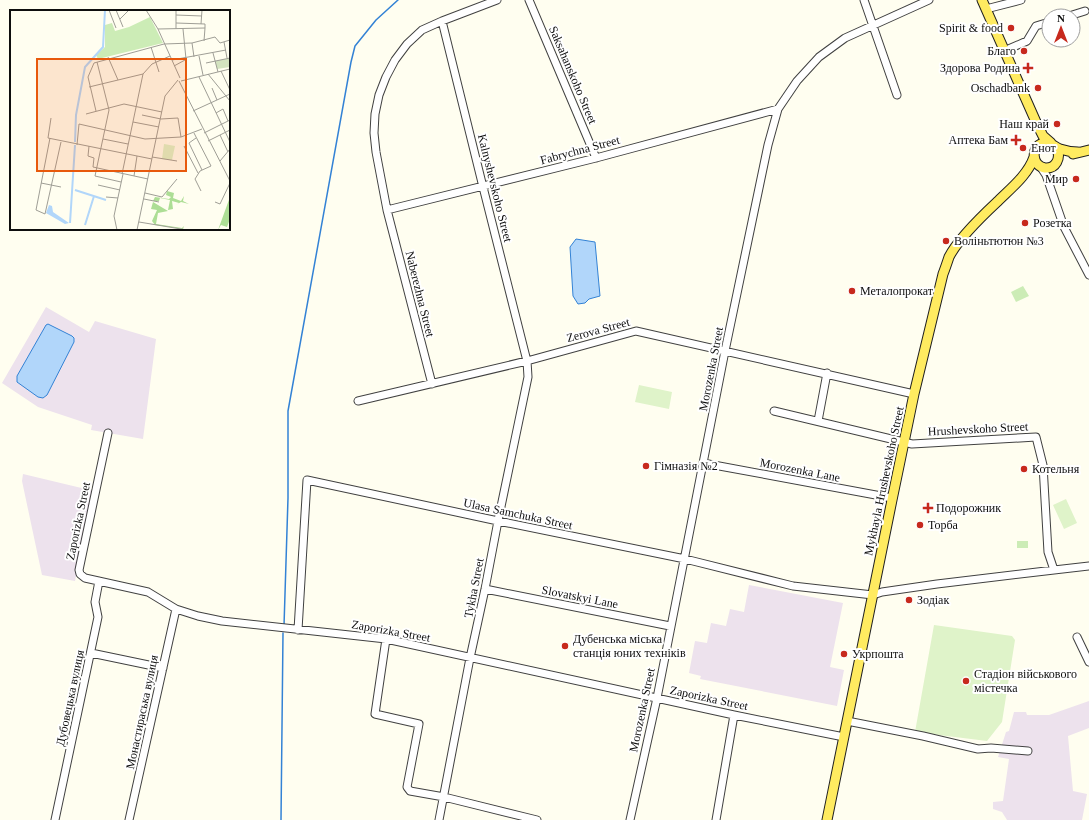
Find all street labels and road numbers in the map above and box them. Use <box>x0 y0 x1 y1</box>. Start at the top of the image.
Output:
street label: Saksahanskoho Street <box>546 24 600 127</box>
street label: Kalnyshevskoho Street <box>475 132 515 244</box>
street label: Fabrychna Street <box>539 133 622 167</box>
street label: Naberezhna Street <box>403 249 438 339</box>
street label: Zerova Street <box>565 315 632 345</box>
street label: Morozenka Street <box>696 325 726 412</box>
street label: Mykhayla Hrushevskoho Street <box>861 405 907 557</box>
street label: Hrushevskoho Street <box>928 419 1029 439</box>
street label: Morozenka Lane <box>759 455 841 485</box>
street label: Zaporizka Street <box>63 480 93 561</box>
street label: Ulasa Samchuka Street <box>462 496 575 533</box>
street label: Tykha Street <box>461 556 487 619</box>
street label: Slovatskyi Lane <box>541 583 619 611</box>
street label: Zaporizka Street <box>351 617 432 645</box>
street label: Дубовецька вулиця <box>53 648 87 747</box>
street label: Монастираська вулиця <box>123 653 161 770</box>
street label: Morozenka Street <box>626 666 658 753</box>
street label: Zaporizka Street <box>669 683 750 713</box>

